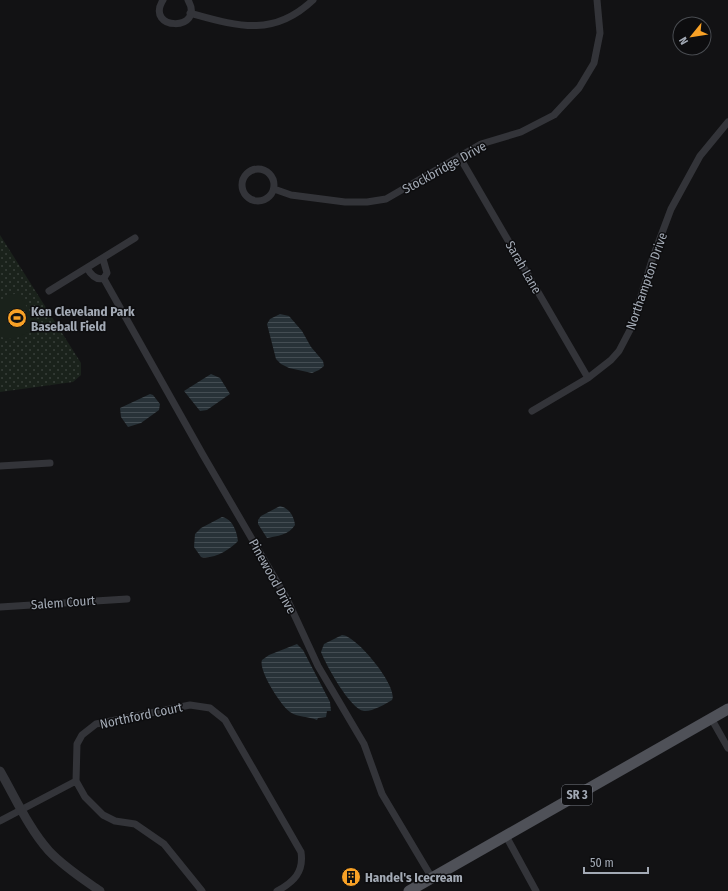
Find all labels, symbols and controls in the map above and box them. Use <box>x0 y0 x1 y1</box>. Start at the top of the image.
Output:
north arrow <box>672 16 712 56</box>
text: N <box>676 35 691 47</box>
street label: Stockbridge Drive <box>400 138 489 197</box>
street label: Northampton Drive <box>623 231 670 332</box>
street label: Sarah Lane <box>502 238 545 296</box>
place label: Ken Cleveland Park Baseball Field <box>31 304 135 334</box>
sports icon: Ken Cleveland Park Baseball Field <box>6 307 28 329</box>
street label: Pinewood Drive <box>246 536 299 616</box>
street label: Salem Court <box>30 593 96 612</box>
street label: Northford Court <box>98 699 184 732</box>
road number: SR 3 <box>562 785 592 805</box>
scale bar <box>584 849 648 875</box>
text: 50 m <box>590 856 614 870</box>
building icon: Handel's Icecream <box>340 866 362 888</box>
place label: Handel's Icecream <box>365 870 463 885</box>

